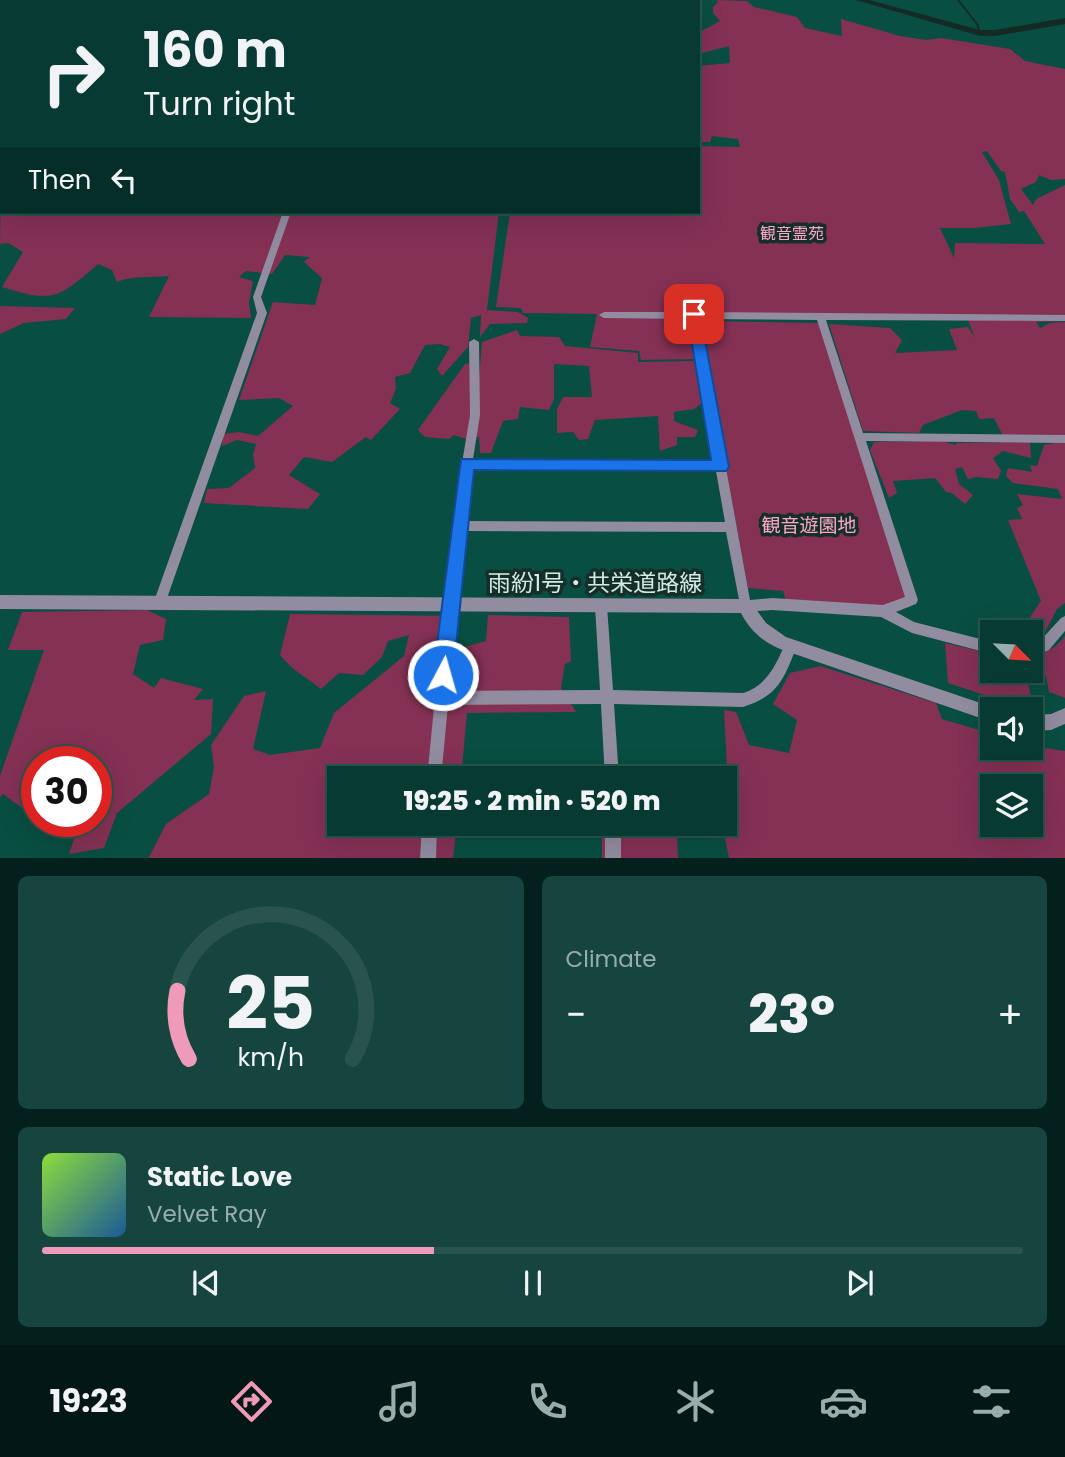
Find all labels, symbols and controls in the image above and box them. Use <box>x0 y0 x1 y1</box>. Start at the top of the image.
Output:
text: 160 m <box>143 16 287 84</box>
icon: right <box>28 28 119 119</box>
text: Turn right <box>143 81 295 126</box>
icon: left <box>105 161 143 199</box>
text: Then <box>28 162 91 198</box>
park label: 観音霊苑 <box>760 222 824 245</box>
pin <box>664 284 724 344</box>
icon: arrive <box>675 295 713 333</box>
park label: 観音遊園地 <box>761 512 857 539</box>
street label: 雨紛1号・共栄道路線 <box>488 567 702 599</box>
north arrow <box>980 620 1043 682</box>
map controls <box>980 620 1043 837</box>
position arrow <box>406 638 480 712</box>
button: sound <box>980 697 1043 760</box>
speed limit sign: 30 <box>21 746 112 837</box>
button: layers <box>980 774 1043 837</box>
text: 19:25 · 2 min · 520 m <box>403 783 661 819</box>
text: Climate <box>566 943 656 975</box>
text: 25 <box>226 953 315 1054</box>
text: 23° <box>749 978 835 1051</box>
text: − <box>566 988 586 1041</box>
text: + <box>997 988 1023 1041</box>
text: km/h <box>237 1039 304 1074</box>
text: Static Love <box>147 1159 292 1195</box>
text: Velvet Ray <box>147 1198 267 1230</box>
icon: previous <box>187 1264 225 1302</box>
icon: pause <box>514 1264 552 1302</box>
icon: next <box>841 1264 879 1302</box>
icon: directions <box>227 1377 276 1426</box>
icon: music <box>375 1377 424 1426</box>
icon: phone <box>523 1377 572 1426</box>
icon: climate <box>671 1377 720 1426</box>
icon: car <box>819 1377 868 1426</box>
icon: filters <box>967 1377 1016 1426</box>
text: 19:23 <box>49 1378 128 1423</box>

